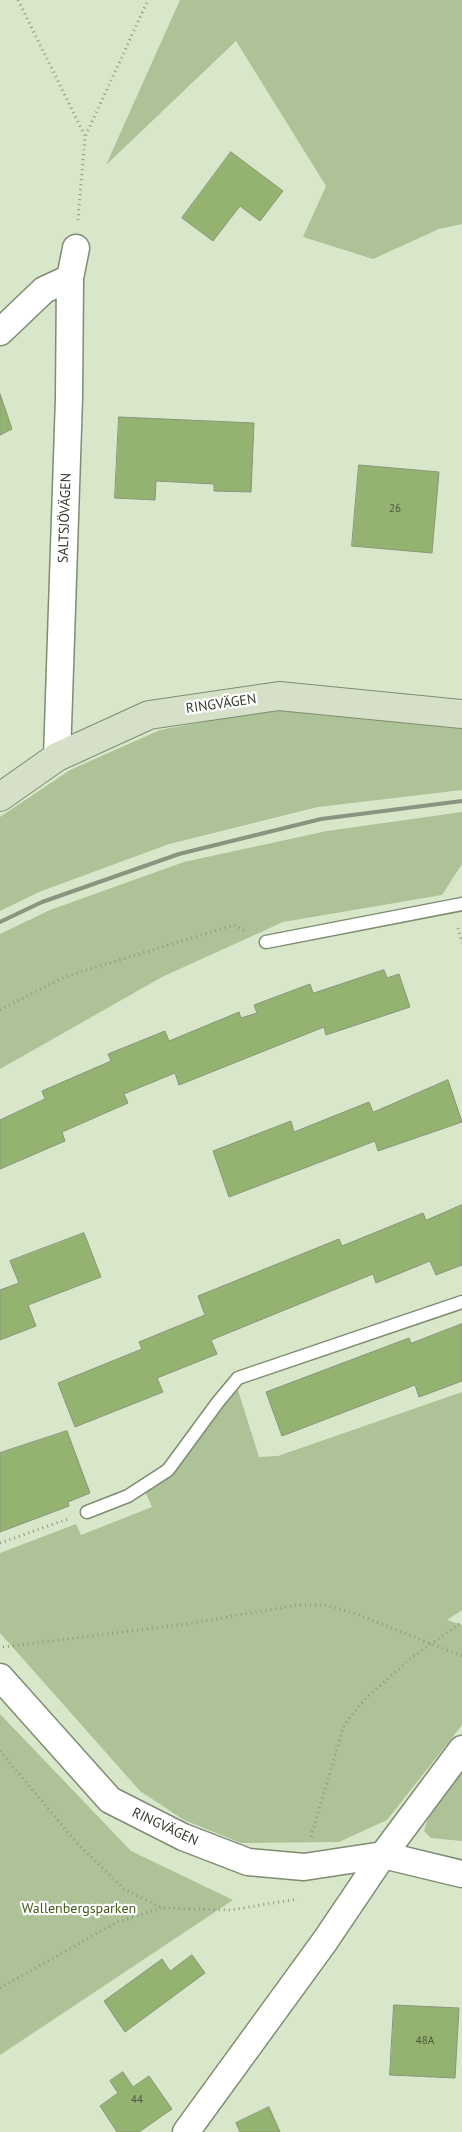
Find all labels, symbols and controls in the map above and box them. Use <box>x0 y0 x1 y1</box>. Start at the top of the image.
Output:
street label: SALTSJÖVÄGEN <box>55 473 75 563</box>
house number: 26 <box>389 502 401 516</box>
street label: RINGVÄGEN <box>185 691 257 717</box>
street label: RINGVÄGEN <box>129 1804 201 1850</box>
park label: Wallenbergsparken <box>22 1901 136 1917</box>
house number: 48A <box>416 2034 434 2048</box>
house number: 44 <box>131 2093 143 2107</box>

